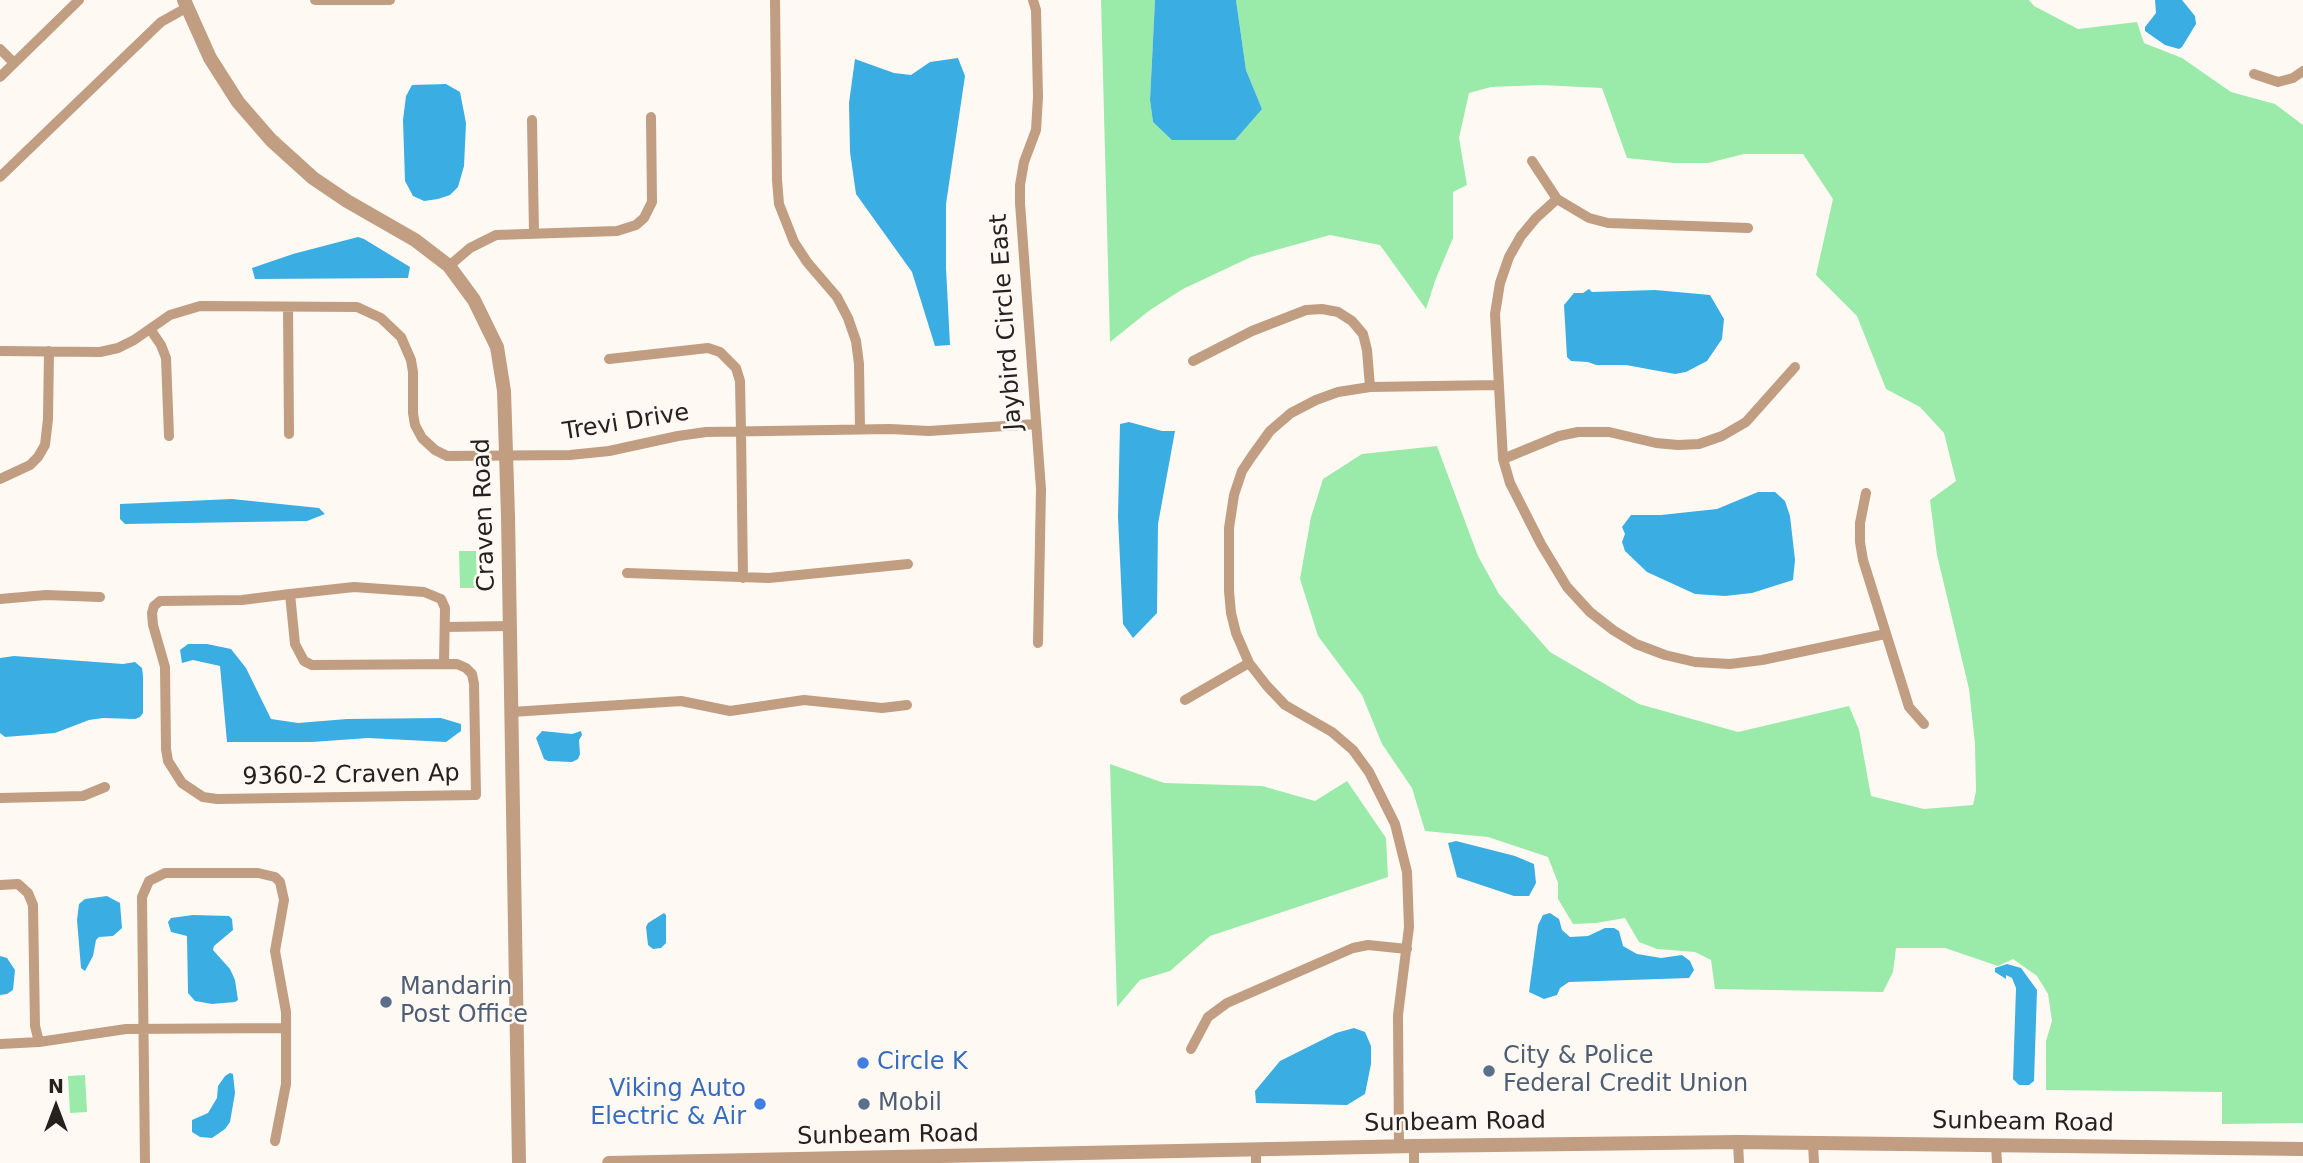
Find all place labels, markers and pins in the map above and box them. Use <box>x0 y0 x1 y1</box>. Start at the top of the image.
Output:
place label: Mandarin Post Office <box>400 974 528 1030</box>
marker: Mandarin Post Office <box>378 994 394 1010</box>
place label: City & Police Federal Credit Union <box>1503 1043 1748 1099</box>
place label: Circle K <box>877 1049 968 1077</box>
marker: Circle K <box>855 1055 871 1071</box>
marker: City & Police Federal Credit Union <box>1481 1063 1497 1079</box>
place label: Viking Auto Electric & Air <box>590 1076 746 1132</box>
place label: Mobil <box>878 1090 942 1118</box>
marker: Viking Auto Electric & Air <box>752 1096 768 1112</box>
marker: Mobil <box>856 1096 872 1112</box>

